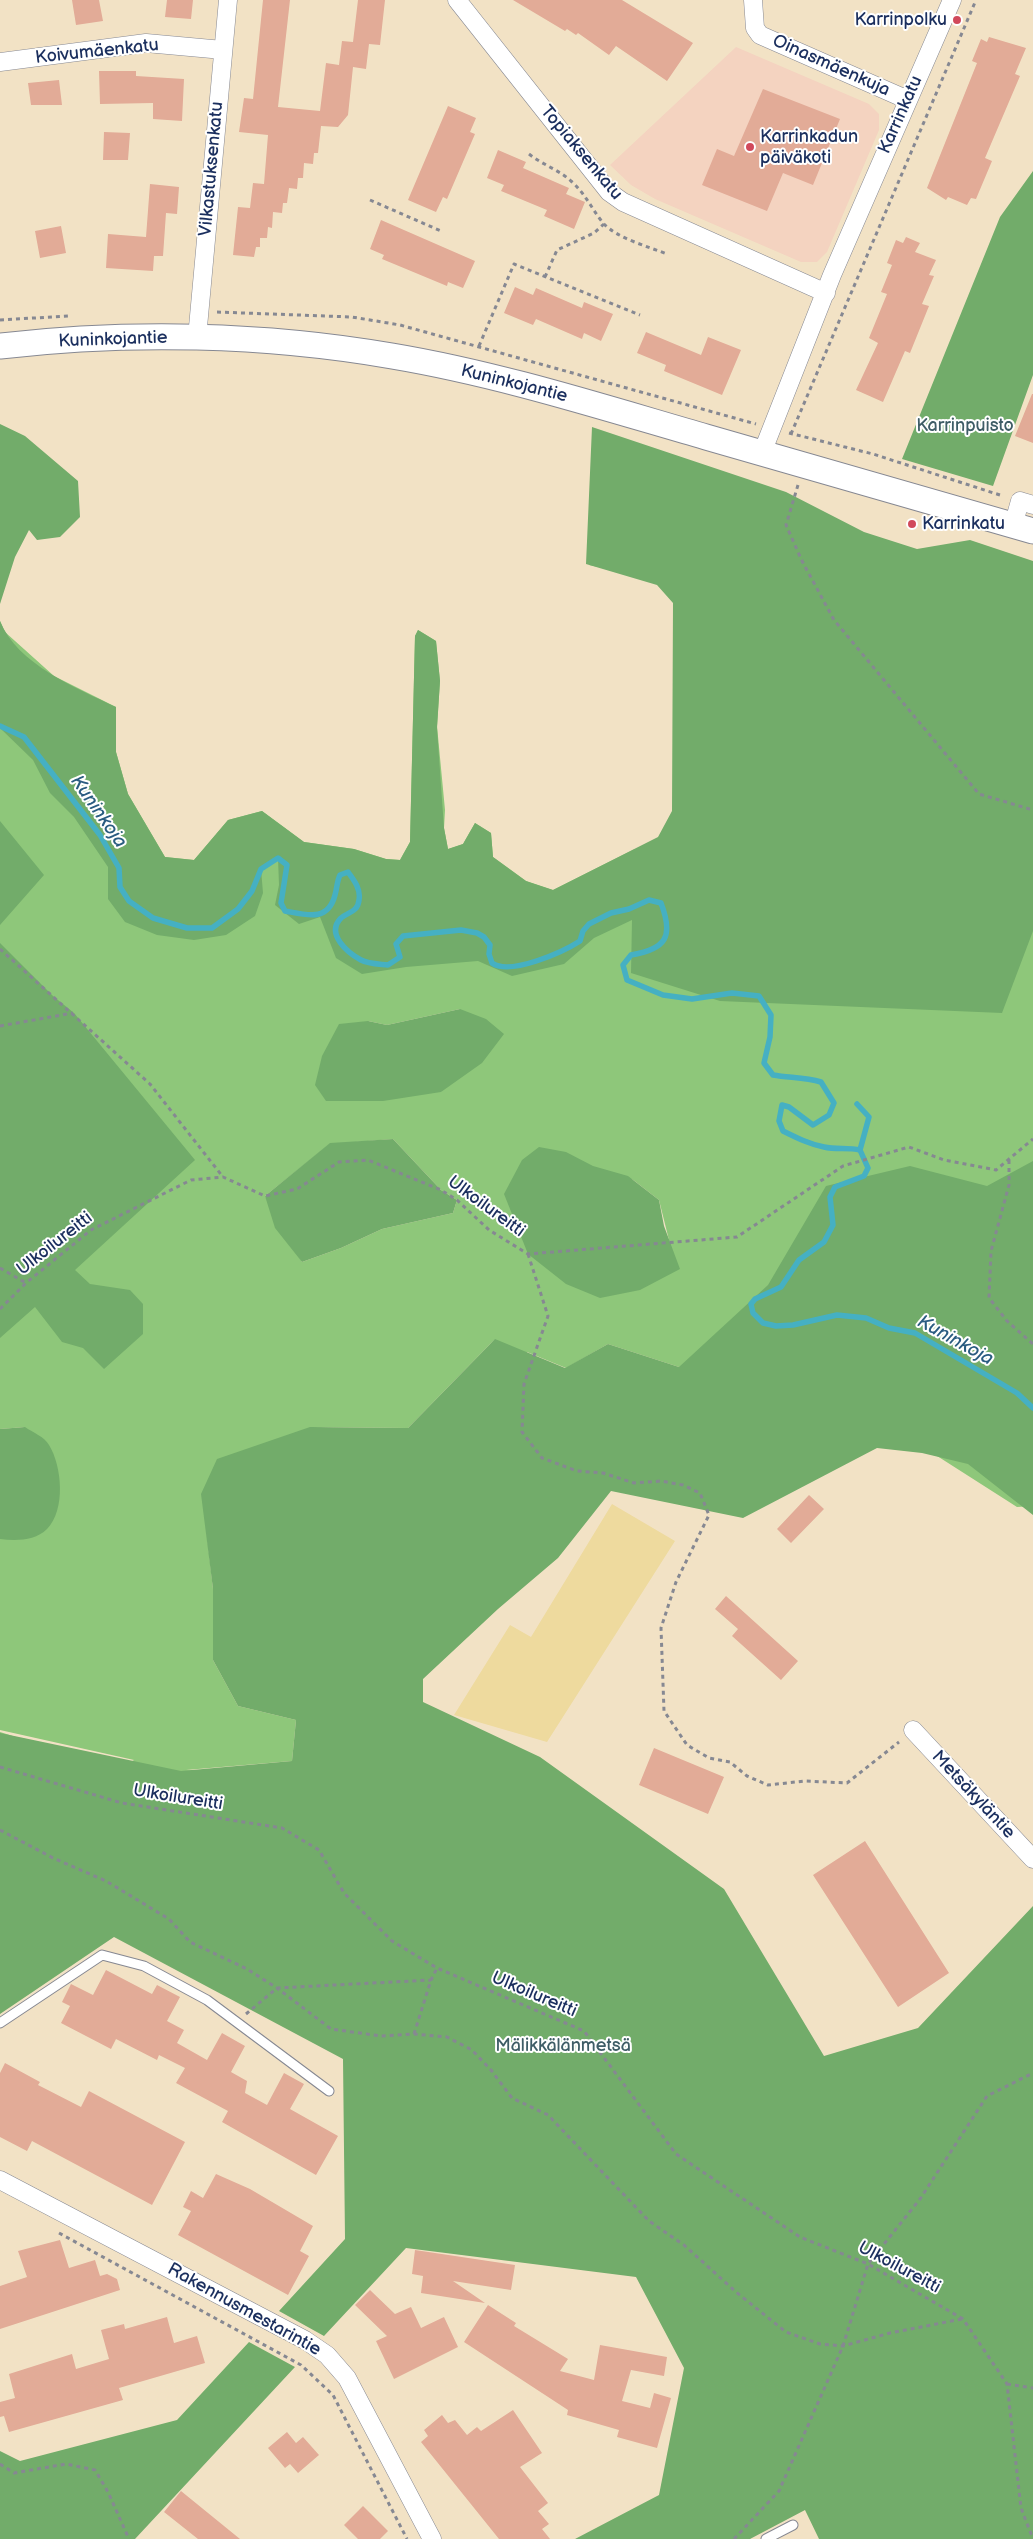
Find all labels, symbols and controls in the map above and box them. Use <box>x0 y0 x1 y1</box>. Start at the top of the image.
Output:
place label: Karrinpolku <box>855 9 947 31</box>
marker: Karrinpolku <box>951 14 963 26</box>
street label: Oinasmäenkuja <box>769 30 893 102</box>
street label: Koivumäenkatu <box>34 35 160 69</box>
street label: Karrinkatu <box>874 73 928 157</box>
street label: Vilkastuksenkatu <box>195 101 229 237</box>
street label: Topiaksenkatu <box>535 101 627 205</box>
place label: Karrinkadun päiväkoti <box>760 126 858 168</box>
marker: Karrinkadun päiväkoti <box>744 141 756 153</box>
street label: Kuninkojantie <box>58 327 168 353</box>
street label: Kuninkojantie <box>458 360 570 408</box>
park label: Karrinpuisto <box>916 415 1014 437</box>
place label: Karrinkatu <box>922 513 1005 535</box>
marker: Karrinkatu <box>906 518 918 530</box>
water label: Kuninkoja <box>65 771 131 853</box>
street label: Ulkoilureitti <box>443 1172 529 1242</box>
street label: Ulkoilureitti <box>13 1208 97 1280</box>
water label: Kuninkoja <box>913 1311 997 1371</box>
street label: Metsäkyläntie <box>927 1746 1019 1844</box>
street label: Ulkoilureitti <box>132 1780 224 1816</box>
street label: Ulkoilureitti <box>488 1967 580 2023</box>
park label: Mälikkälänmetsä <box>495 2035 631 2057</box>
street label: Ulkoilureitti <box>854 2237 944 2299</box>
street label: Rakennusmestarintie <box>163 2259 325 2361</box>

